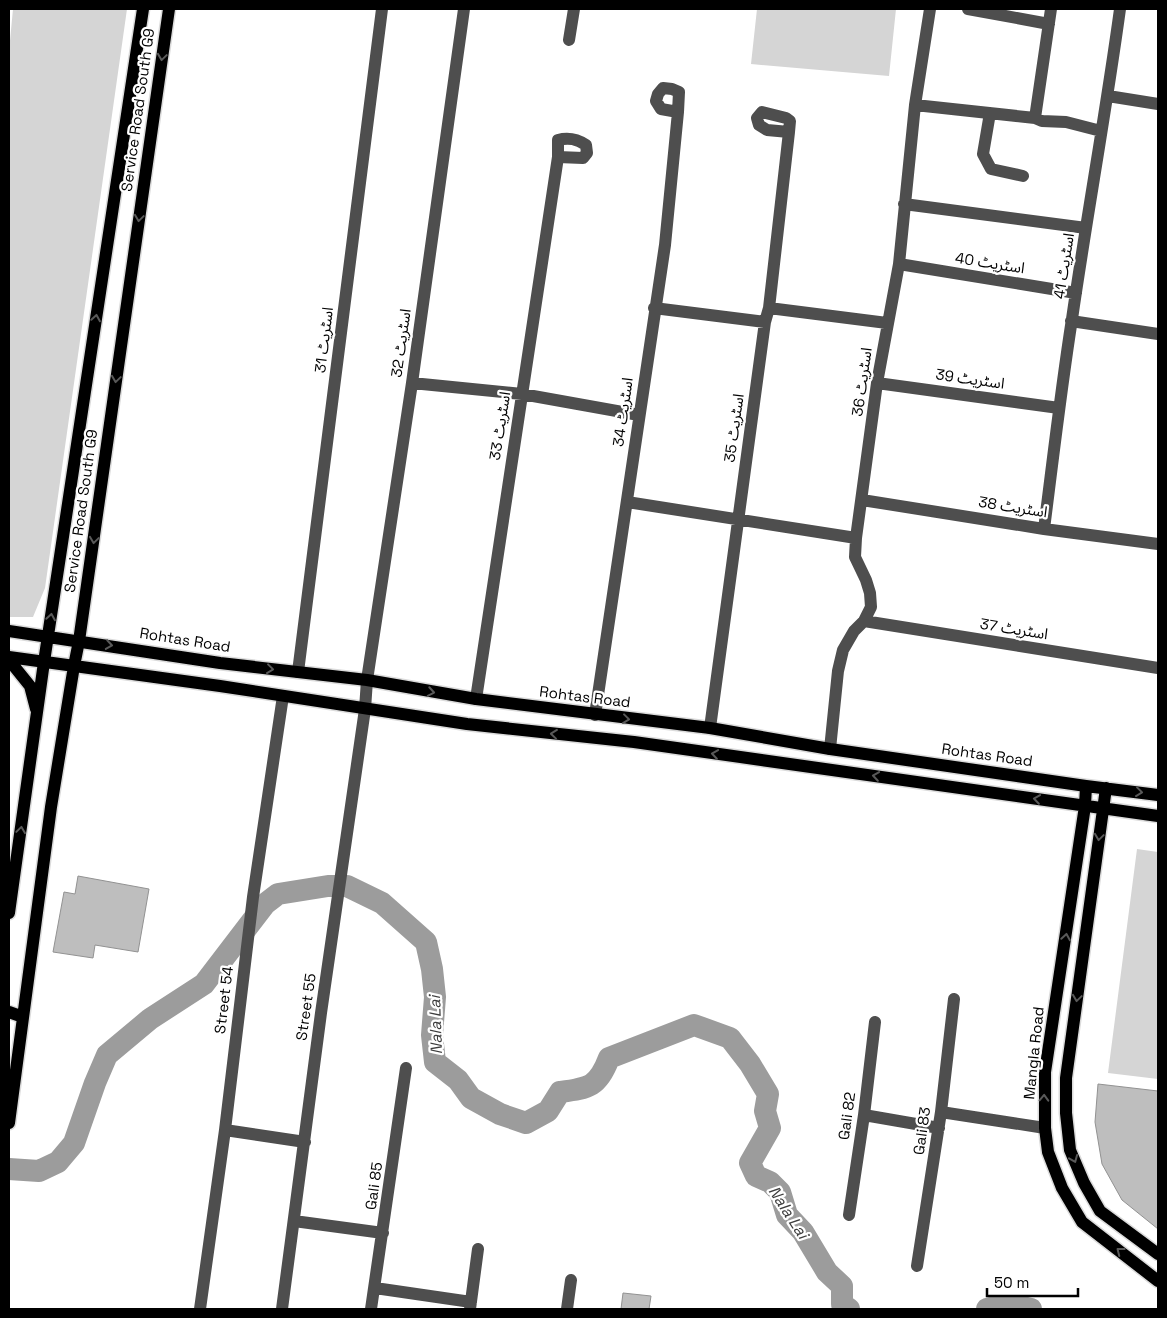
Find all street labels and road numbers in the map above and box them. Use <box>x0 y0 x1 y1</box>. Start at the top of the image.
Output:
street label: Service Road South G9 <box>117 27 158 193</box>
street label: اسٹریٹ 41 <box>1049 232 1078 300</box>
street label: اسٹریٹ 40 <box>954 248 1026 277</box>
street label: اسٹریٹ 31 <box>310 306 337 374</box>
street label: اسٹریٹ 32 <box>386 307 415 379</box>
street label: اسٹریٹ 36 <box>847 346 876 418</box>
street label: اسٹریٹ 39 <box>934 364 1006 393</box>
street label: اسٹریٹ 34 <box>608 376 637 448</box>
street label: اسٹریٹ 33 <box>485 390 514 462</box>
street label: اسٹریٹ 35 <box>719 392 748 464</box>
street label: Service Road South G9 <box>60 428 101 594</box>
street label: اسٹریٹ 38 <box>977 492 1049 521</box>
street label: اسٹریٹ 37 <box>979 614 1049 643</box>
street label: Rohtas Road <box>138 623 232 656</box>
street label: Rohtas Road <box>538 681 632 712</box>
street label: Rohtas Road <box>940 739 1034 770</box>
street label: Street 54 <box>210 965 237 1035</box>
street label: Street 55 <box>291 972 320 1042</box>
street label: Mangla Road <box>1019 1006 1048 1100</box>
street label: Gali 82 <box>834 1091 859 1141</box>
street label: Gali 83 <box>909 1106 934 1156</box>
street label: Gali 85 <box>361 1161 386 1211</box>

